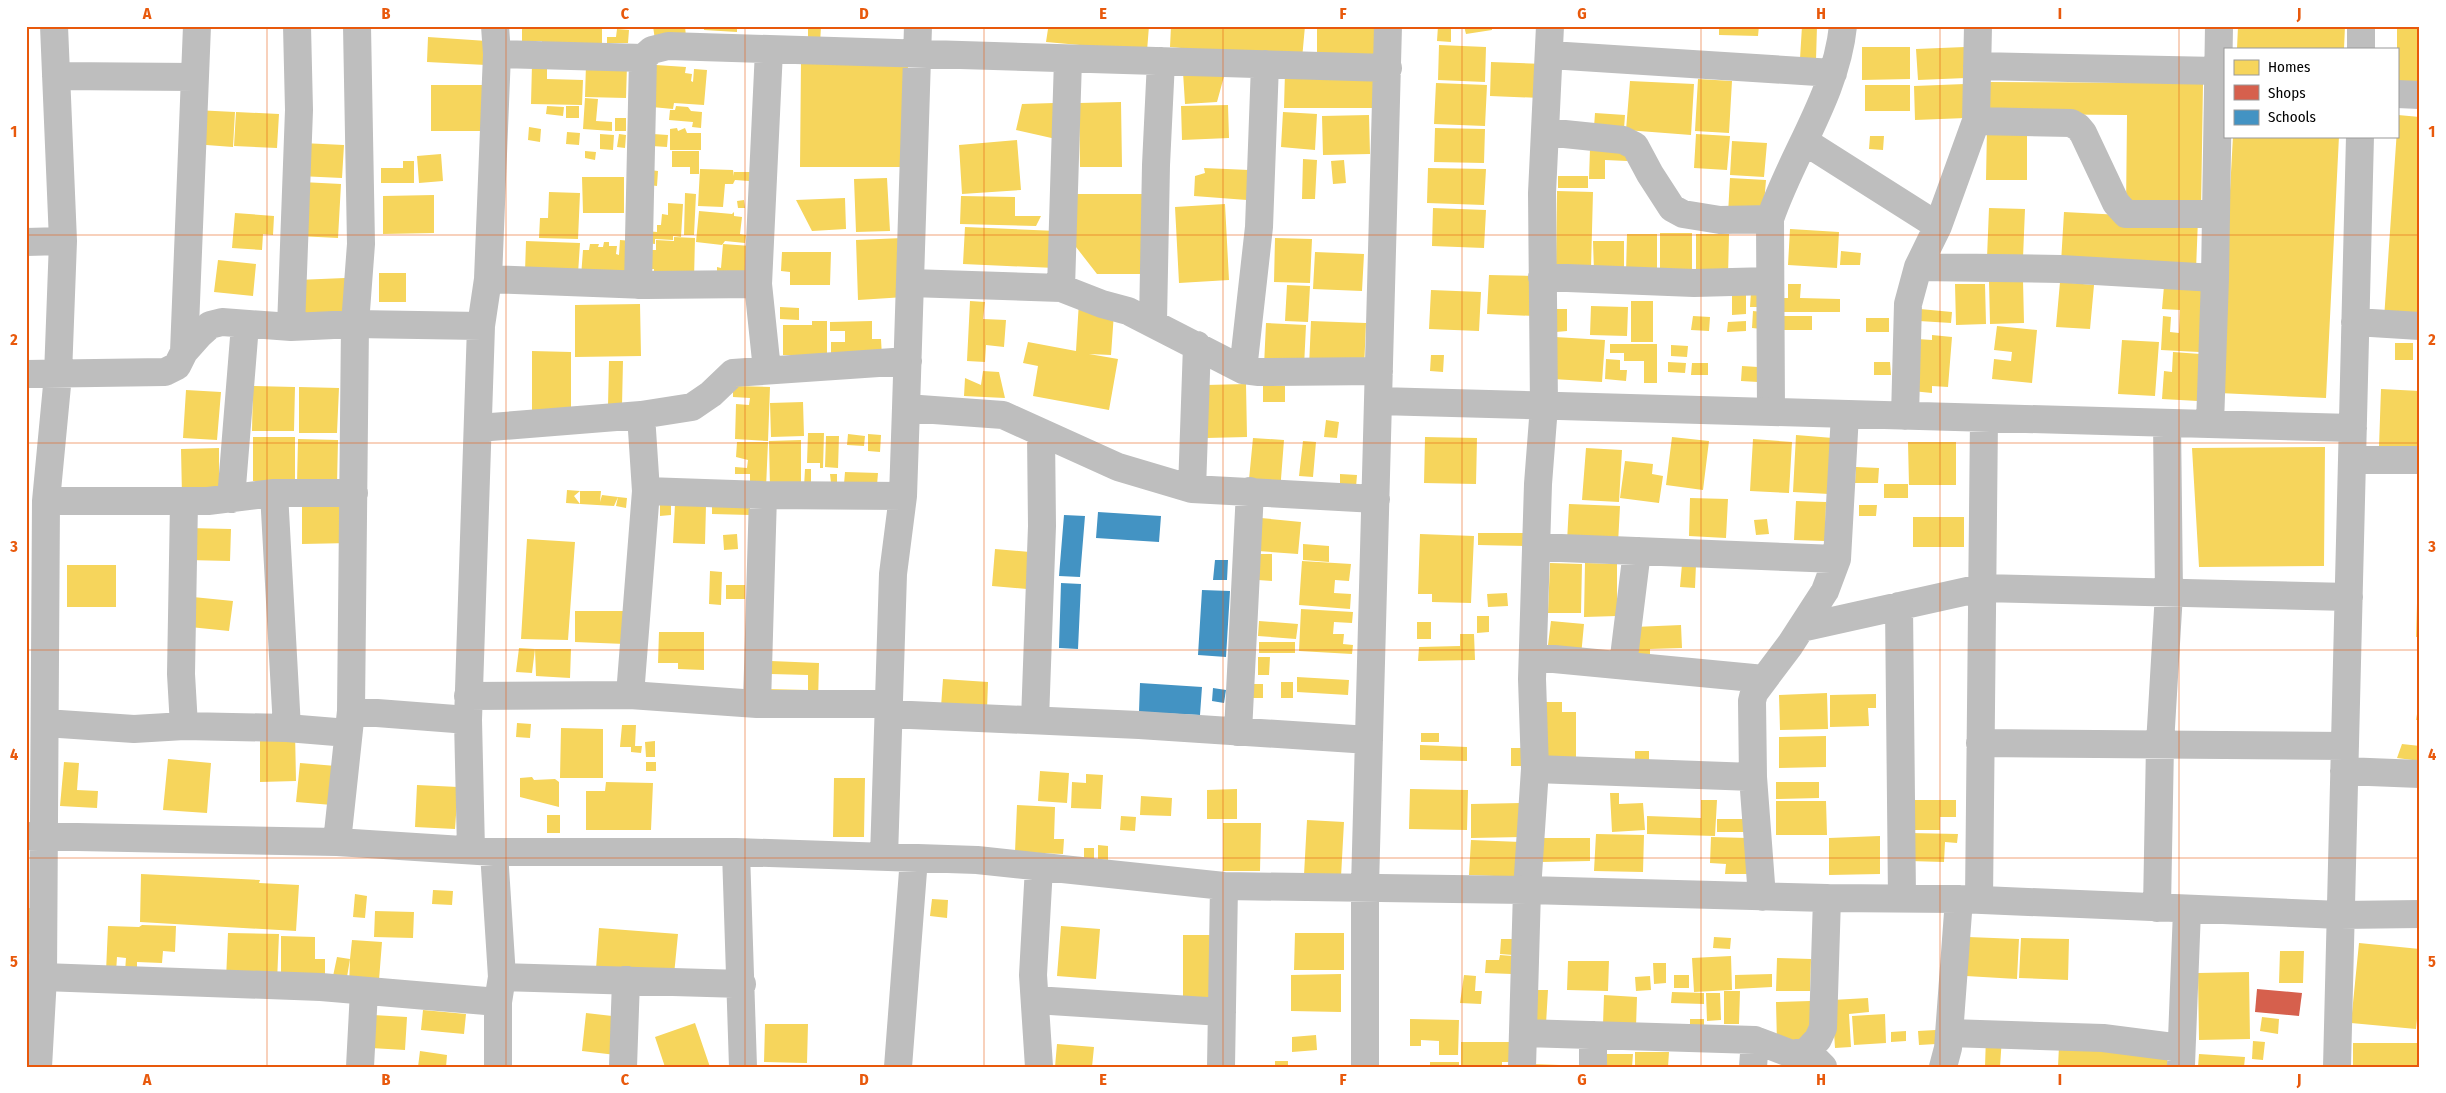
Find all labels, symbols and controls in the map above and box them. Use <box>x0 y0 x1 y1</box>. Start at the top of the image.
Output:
text: A <box>142 4 152 23</box>
text: B <box>382 4 391 23</box>
text: C <box>621 4 630 23</box>
text: D <box>859 4 869 23</box>
text: E <box>1099 4 1107 23</box>
text: F <box>1339 4 1347 23</box>
text: G <box>1577 4 1587 23</box>
text: H <box>1816 4 1826 23</box>
text: I <box>2058 4 2062 23</box>
text: J <box>2296 4 2301 23</box>
legend <box>2224 48 2398 138</box>
text: Homes <box>2268 58 2310 76</box>
text: Shops <box>2268 84 2306 102</box>
text: Schools <box>2268 108 2316 126</box>
text: 1 <box>11 122 17 141</box>
text: 1 <box>2429 122 2435 141</box>
text: 2 <box>9 330 18 349</box>
text: 2 <box>2427 330 2436 349</box>
text: 3 <box>9 537 18 556</box>
text: 3 <box>2427 537 2436 556</box>
text: 4 <box>10 745 18 764</box>
text: 4 <box>2428 745 2436 764</box>
text: 5 <box>10 952 18 971</box>
text: 5 <box>2428 952 2436 971</box>
text: A <box>142 1070 152 1089</box>
text: B <box>382 1070 391 1089</box>
text: C <box>621 1070 630 1089</box>
text: D <box>859 1070 869 1089</box>
text: E <box>1099 1070 1107 1089</box>
text: F <box>1339 1070 1347 1089</box>
text: G <box>1577 1070 1587 1089</box>
text: H <box>1816 1070 1826 1089</box>
text: I <box>2058 1070 2062 1089</box>
text: J <box>2296 1070 2301 1089</box>

